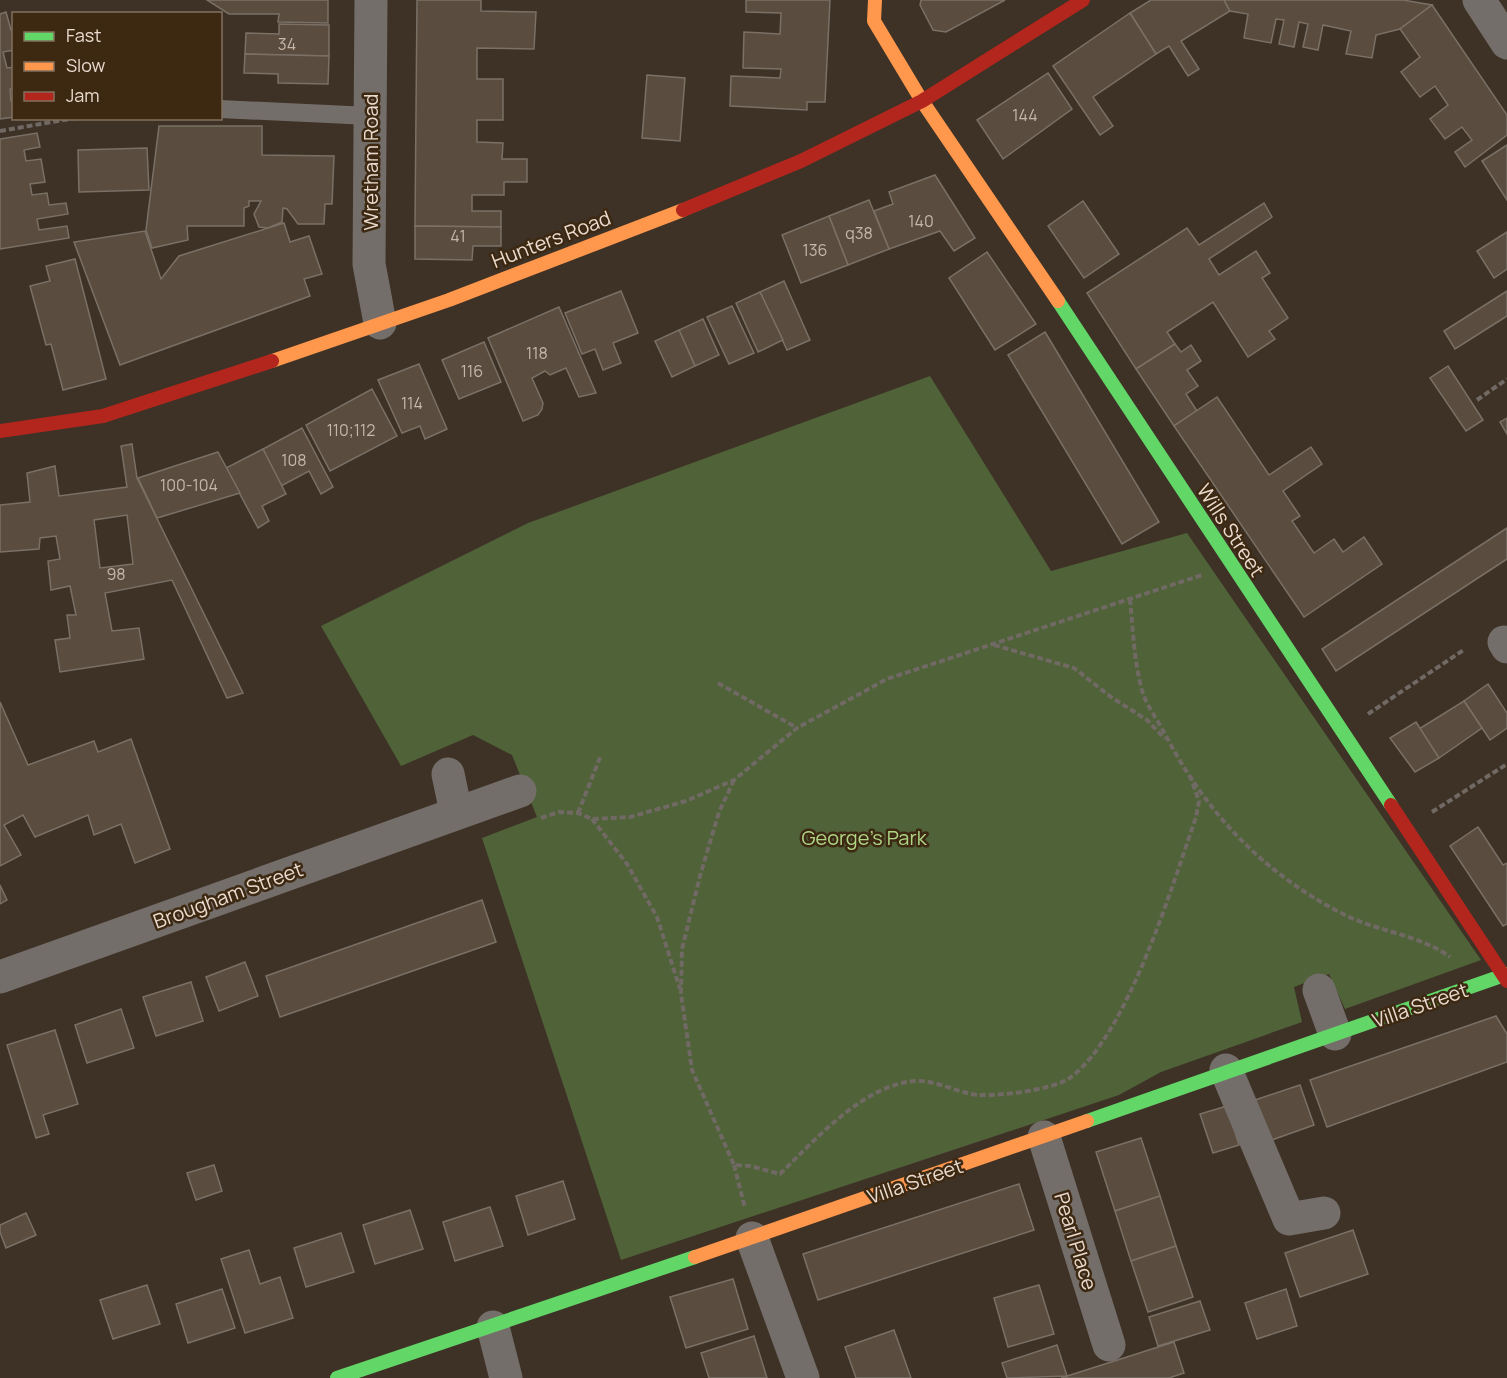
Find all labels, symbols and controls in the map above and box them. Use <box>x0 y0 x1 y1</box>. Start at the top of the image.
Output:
legend <box>12 12 222 120</box>
text: Fast <box>66 23 101 47</box>
house number: 34 <box>278 33 296 55</box>
text: Slow <box>66 53 106 77</box>
text: Jam <box>66 83 100 107</box>
street label: Wretham Road <box>357 94 384 230</box>
house number: 144 <box>1012 104 1038 126</box>
street label: Hunters Road <box>488 204 614 274</box>
house number: 140 <box>908 210 934 232</box>
house number: q38 <box>845 222 873 244</box>
house number: 41 <box>450 225 466 247</box>
house number: 136 <box>802 239 828 261</box>
house number: 118 <box>526 342 548 364</box>
house number: 116 <box>461 360 483 382</box>
house number: 114 <box>401 392 423 414</box>
house number: 110;112 <box>327 419 375 441</box>
house number: 108 <box>281 449 307 471</box>
house number: 100-104 <box>160 474 218 496</box>
street label: Wills Street <box>1191 478 1271 582</box>
house number: 98 <box>106 563 126 585</box>
park label: George's Park <box>801 824 928 851</box>
street label: Brougham Street <box>149 855 307 935</box>
street label: Villa Street <box>1369 976 1471 1034</box>
street label: Villa Street <box>864 1152 966 1210</box>
street label: Pearl Place <box>1048 1189 1104 1293</box>

